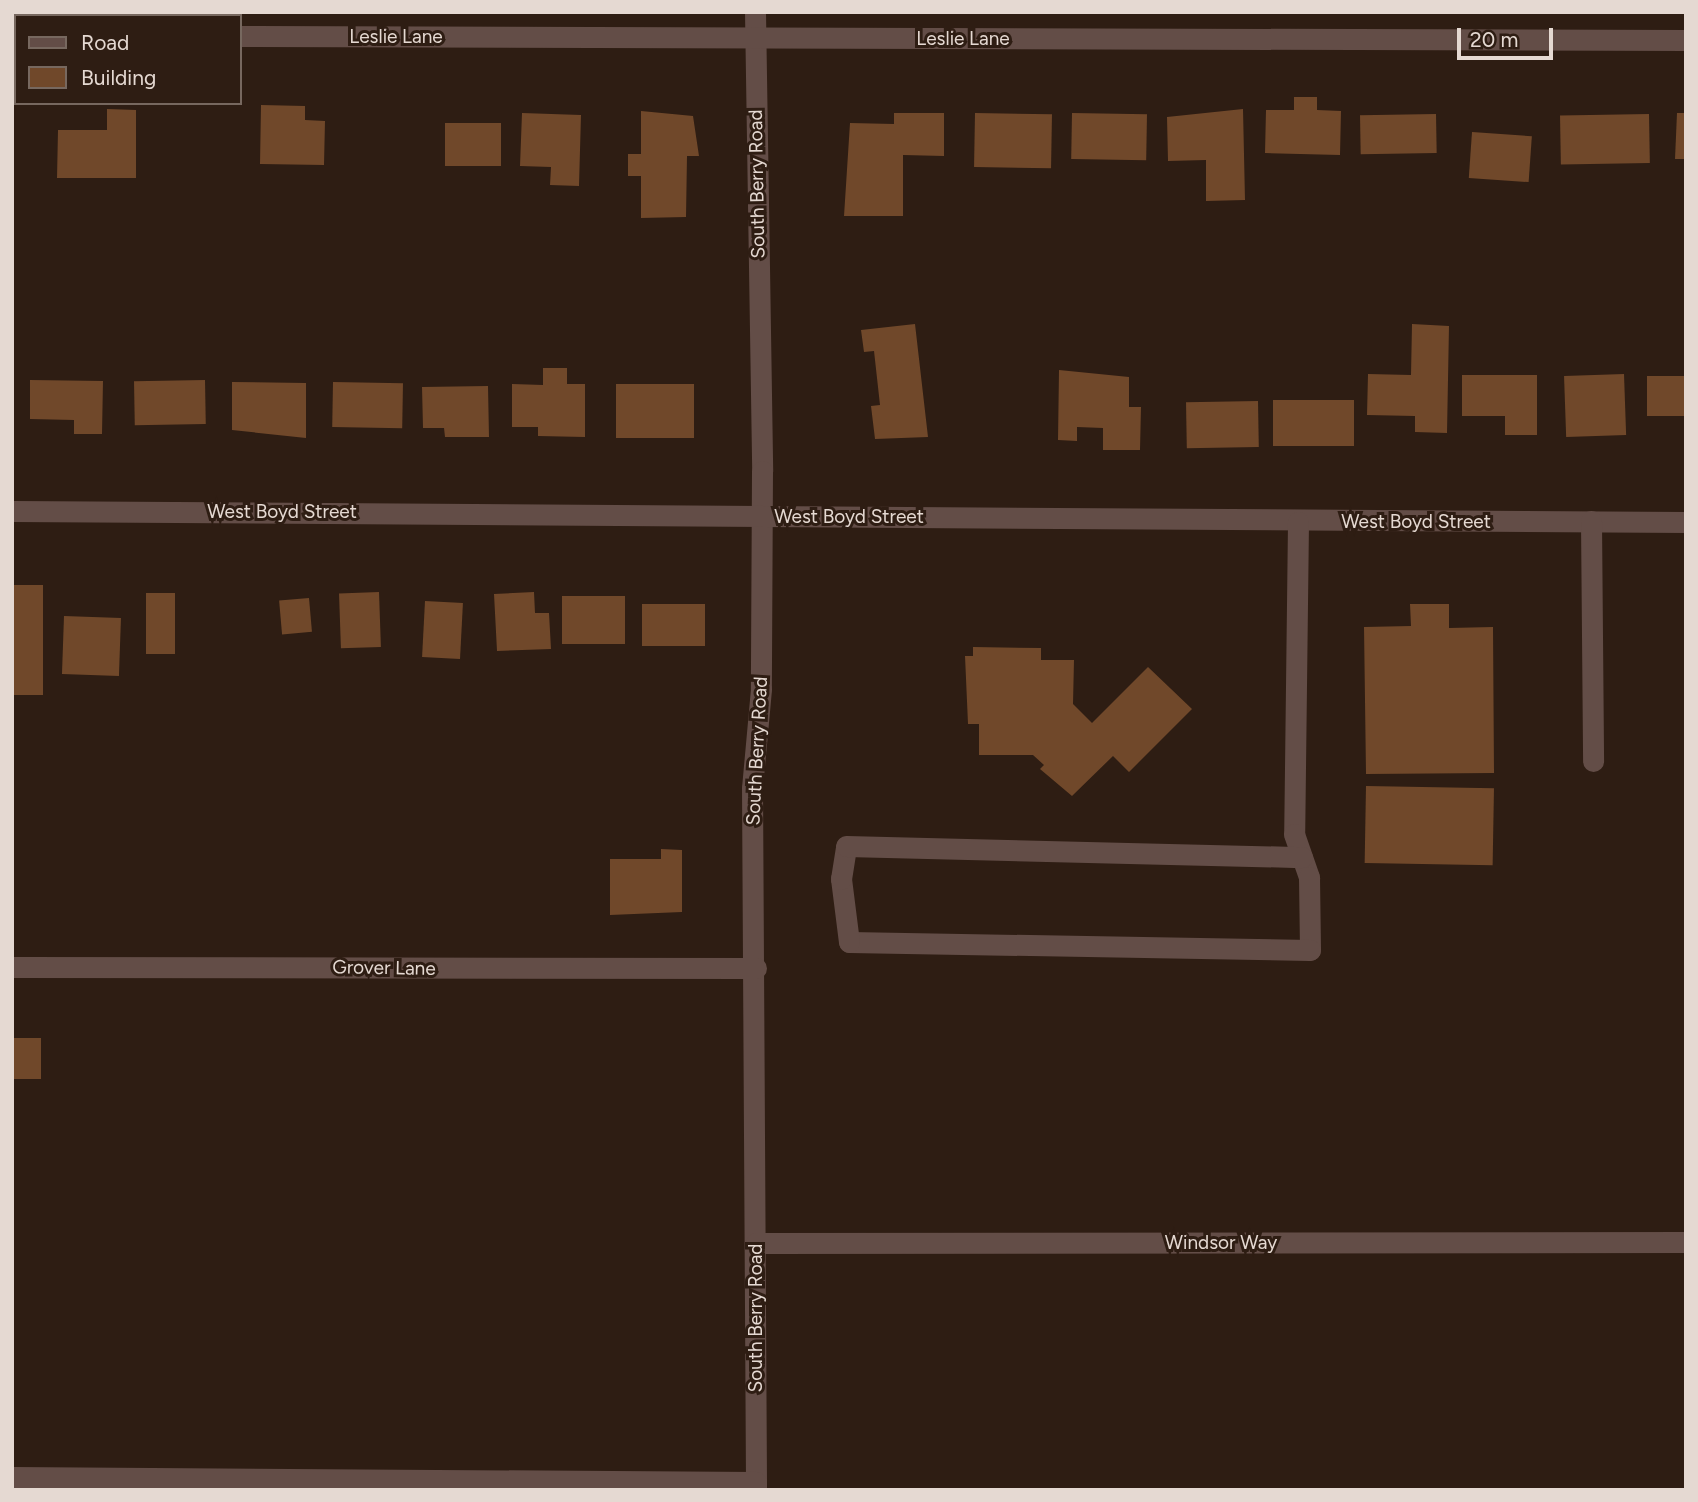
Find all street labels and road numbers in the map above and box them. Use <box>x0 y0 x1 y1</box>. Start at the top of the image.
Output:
street label: Leslie Lane <box>349 26 443 48</box>
street label: Leslie Lane <box>916 28 1010 50</box>
street label: South Berry Road <box>744 109 770 259</box>
street label: West Boyd Street <box>207 501 357 523</box>
street label: West Boyd Street <box>774 506 924 528</box>
street label: West Boyd Street <box>1341 511 1491 533</box>
street label: South Berry Road <box>742 676 772 826</box>
street label: Grover Lane <box>332 956 436 980</box>
street label: Windsor Way <box>1165 1232 1277 1254</box>
street label: South Berry Road <box>745 1243 767 1393</box>

